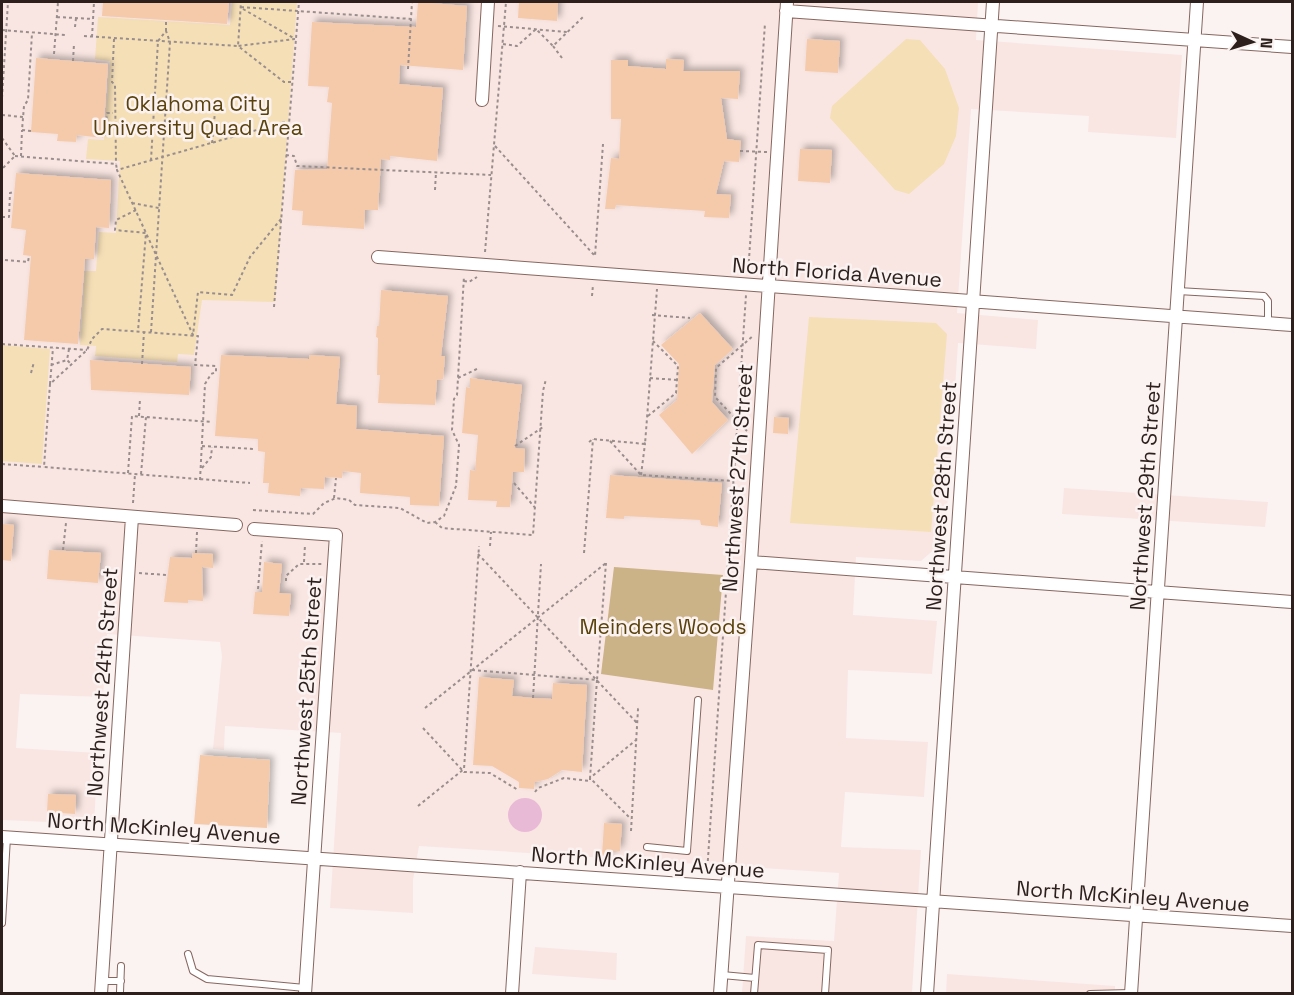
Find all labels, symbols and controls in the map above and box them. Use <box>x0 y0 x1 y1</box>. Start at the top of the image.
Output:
north arrow <box>1222 12 1282 72</box>
text: N <box>1256 37 1277 49</box>
park label: Oklahoma City University Quad Area <box>93 90 303 141</box>
street label: North Florida Avenue <box>731 251 943 293</box>
street label: Northwest 27th Street <box>716 363 758 593</box>
street label: Northwest 28th Street <box>920 380 962 612</box>
street label: Northwest 29th Street <box>1124 380 1166 612</box>
street label: Northwest 24th Street <box>81 567 123 797</box>
street label: Northwest 25th Street <box>285 576 327 806</box>
park label: Meinders Woods <box>579 613 747 640</box>
street label: North McKinley Avenue <box>46 806 282 850</box>
street label: North McKinley Avenue <box>530 840 766 884</box>
street label: North McKinley Avenue <box>1015 874 1251 918</box>

